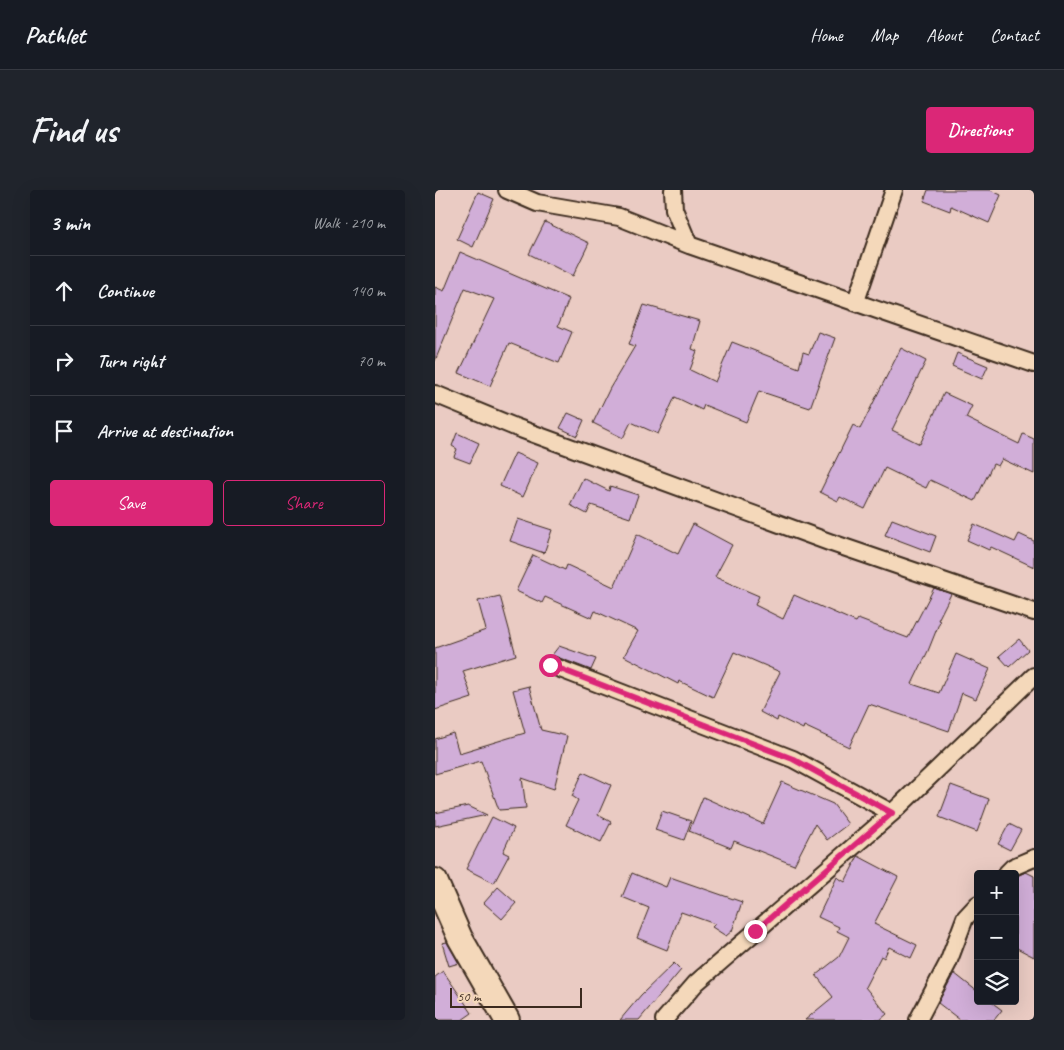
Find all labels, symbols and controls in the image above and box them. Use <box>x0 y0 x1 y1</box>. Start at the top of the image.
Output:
text: Pathlet <box>25 20 85 50</box>
text: Home <box>810 24 843 46</box>
text: Map <box>871 24 898 46</box>
text: About <box>926 24 962 46</box>
text: Contact <box>990 24 1039 46</box>
button: Directions <box>926 107 1034 153</box>
text: Find us <box>30 108 117 153</box>
text: 3 min <box>50 210 90 236</box>
text: Walk · 210 m <box>313 213 385 233</box>
icon: ahead <box>50 277 78 305</box>
text: Continue <box>97 279 154 303</box>
text: 140 m <box>351 281 385 301</box>
icon: right <box>50 347 78 375</box>
text: Turn right <box>97 349 164 373</box>
text: 70 m <box>358 351 385 371</box>
icon: arrive <box>50 417 78 445</box>
text: Arrive at destination <box>97 419 233 443</box>
button: Save <box>50 480 213 526</box>
button: Share <box>223 480 385 526</box>
route start <box>539 654 562 677</box>
map controls <box>974 870 1019 1005</box>
button: + <box>974 870 1019 915</box>
button: − <box>974 915 1019 960</box>
route end <box>744 920 767 943</box>
button: layers <box>974 960 1019 1005</box>
scale bar <box>450 985 583 1008</box>
text: 50 m <box>457 988 481 1005</box>

